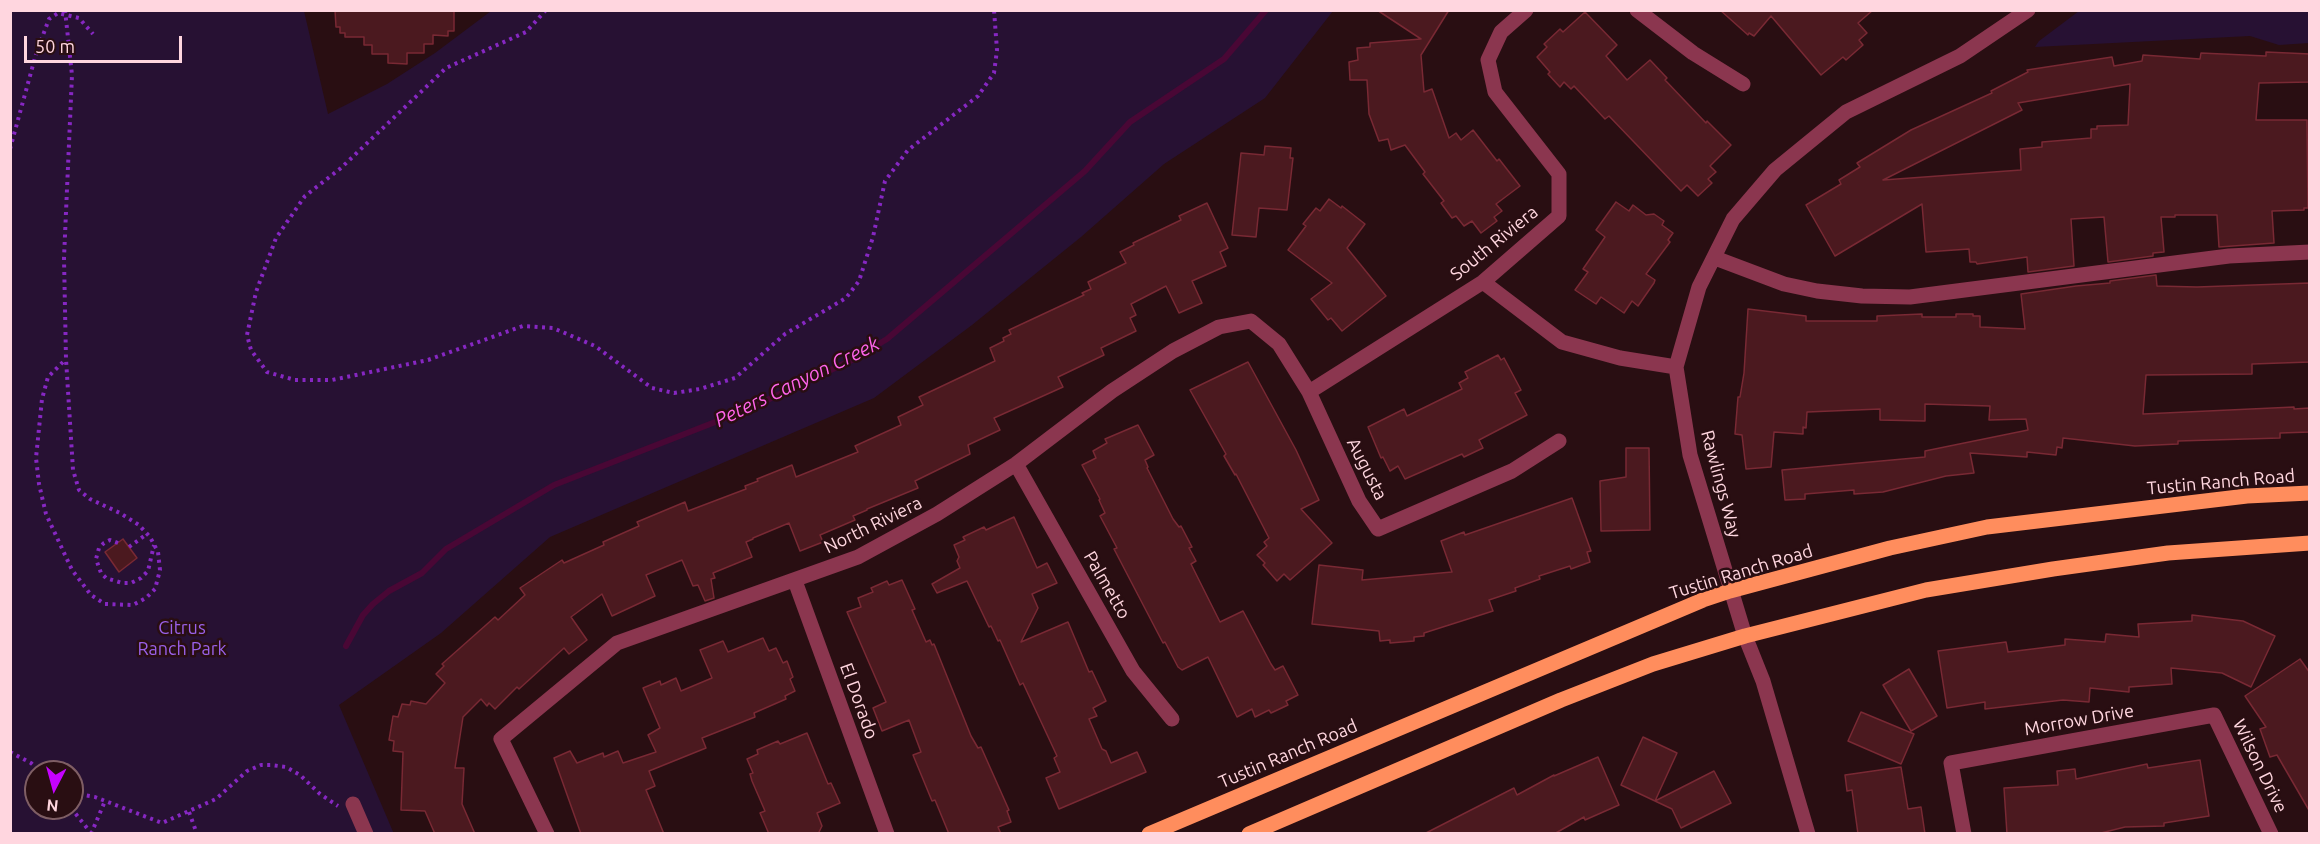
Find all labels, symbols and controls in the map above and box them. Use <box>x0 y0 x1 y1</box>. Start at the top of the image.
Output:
scale bar <box>27 24 184 62</box>
text: 50 m <box>35 36 75 56</box>
street label: South Riviera <box>1446 201 1542 285</box>
water label: Peters Canyon Creek <box>711 332 883 432</box>
street label: Rawlings Way <box>1696 428 1746 540</box>
street label: Augusta <box>1342 434 1392 504</box>
street label: Tustin Ranch Road <box>2146 465 2296 499</box>
street label: North Riviera <box>820 492 926 558</box>
street label: Tustin Ranch Road <box>1667 540 1815 604</box>
street label: Palmetto <box>1079 547 1135 623</box>
park label: Citrus Ranch Park <box>137 617 227 660</box>
street label: El Dorado <box>835 660 883 742</box>
street label: Morrow Drive <box>2022 700 2136 740</box>
street label: Tustin Ranch Road <box>1215 715 1361 793</box>
street label: Wilson Drive <box>2228 716 2292 816</box>
north arrow <box>24 760 84 820</box>
text: N <box>45 796 59 815</box>

